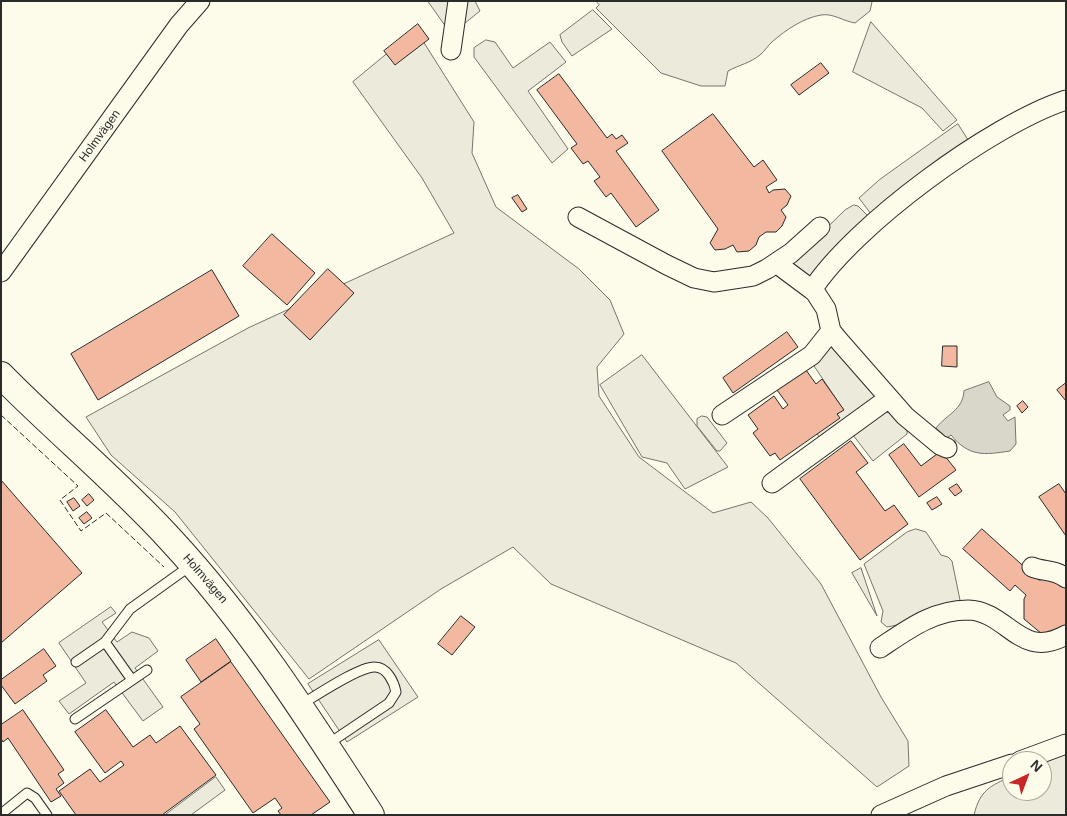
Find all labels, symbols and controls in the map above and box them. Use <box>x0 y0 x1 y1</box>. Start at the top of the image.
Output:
street label: Holmvägen <box>76 107 124 165</box>
street label: Holmvägen <box>180 551 230 607</box>
north arrow <box>1002 751 1052 801</box>
text: N <box>1027 756 1046 775</box>

